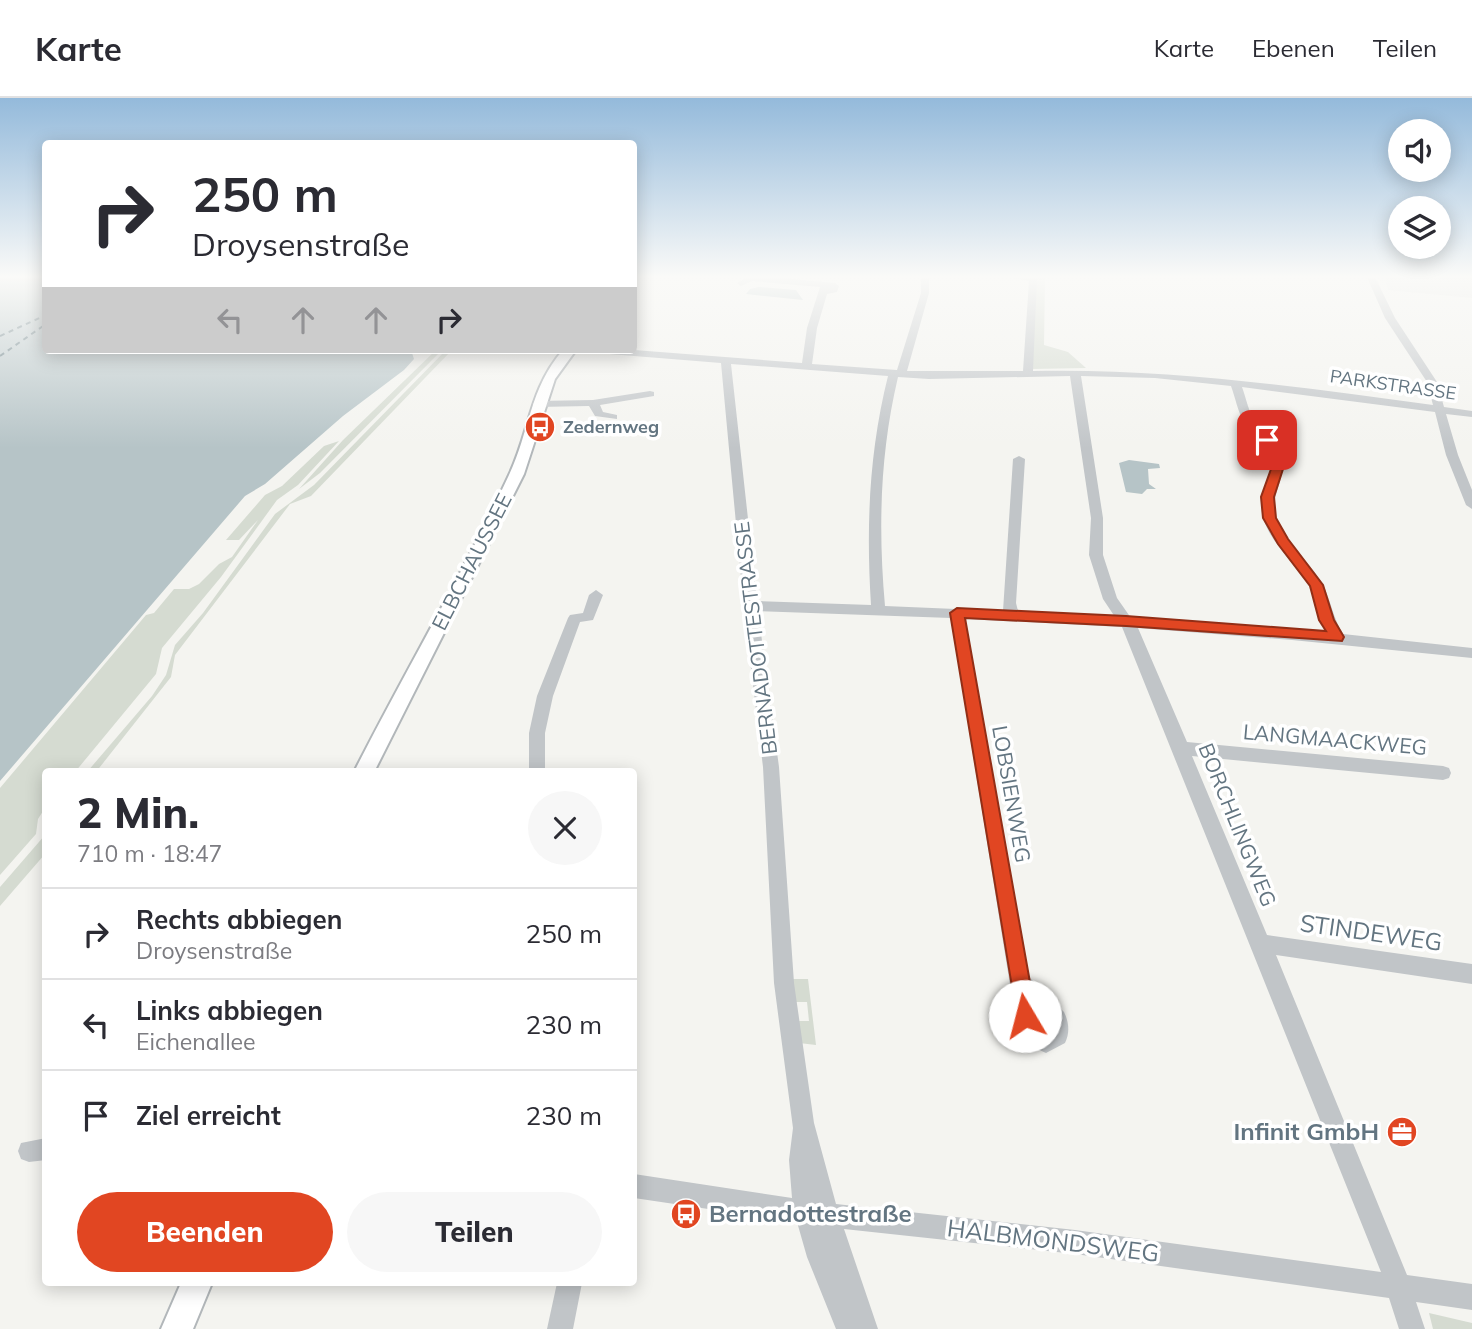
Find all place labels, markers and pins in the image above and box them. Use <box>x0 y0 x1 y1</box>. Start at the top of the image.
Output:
bus stop icon: Zedernweg <box>523 410 557 444</box>
pin <box>1237 410 1297 470</box>
place label: Zedernweg <box>563 415 659 438</box>
office icon: Infinit GmbH <box>1385 1115 1419 1149</box>
place label: Infinit GmbH <box>1233 1116 1379 1146</box>
bus stop icon: Bernadottestraße <box>669 1197 703 1231</box>
place label: Bernadottestraße <box>709 1198 912 1228</box>

